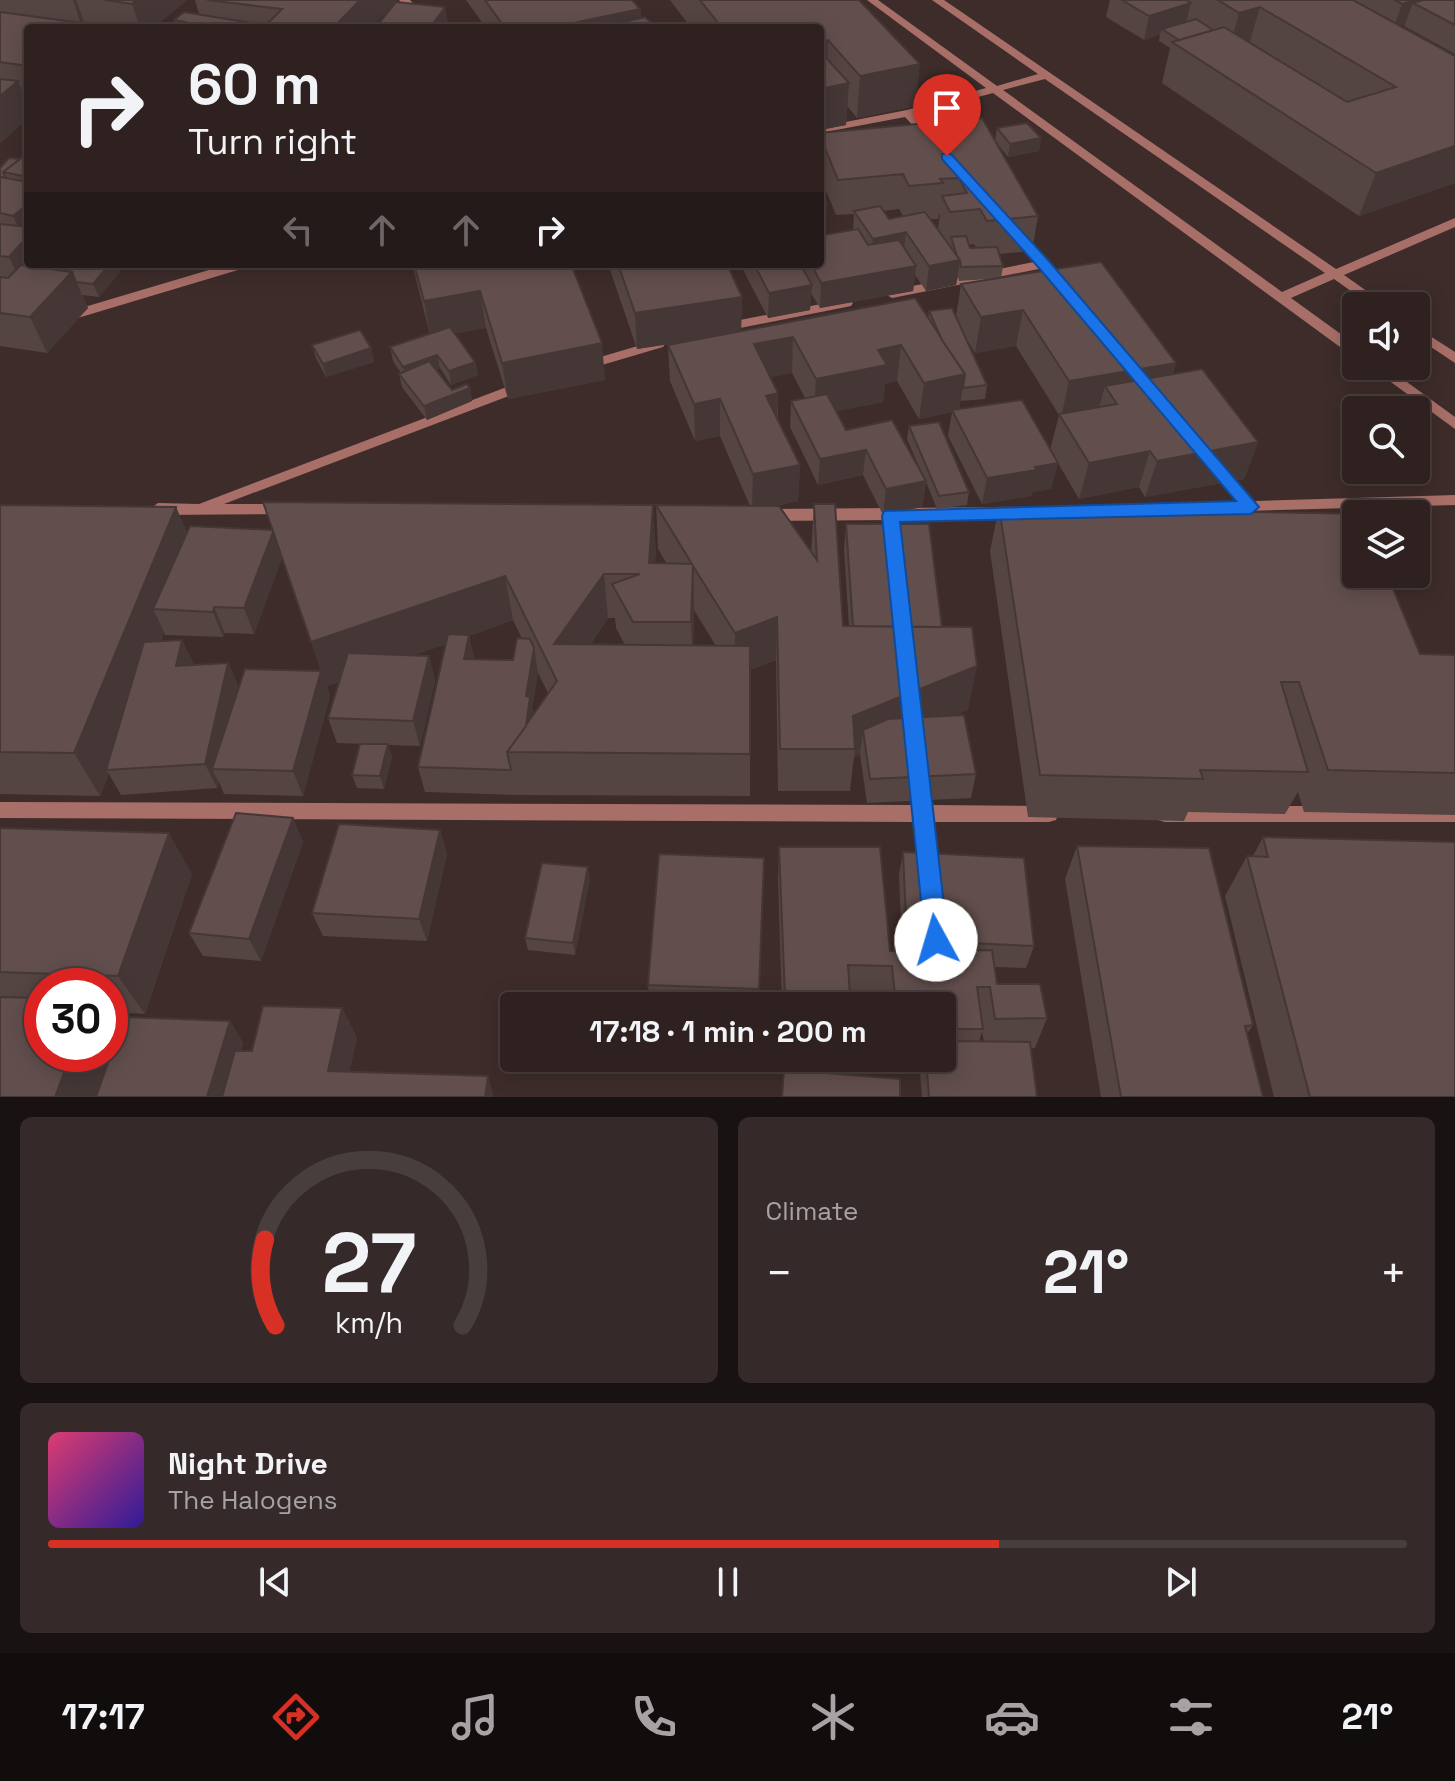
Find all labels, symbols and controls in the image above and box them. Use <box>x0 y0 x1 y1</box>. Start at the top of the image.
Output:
text: 60 m <box>188 49 321 120</box>
icon: right <box>56 56 160 160</box>
pin <box>913 74 981 156</box>
icon: arrive <box>925 86 969 130</box>
text: Turn right <box>188 119 357 165</box>
icon: left <box>276 208 320 252</box>
icon: ahead <box>360 208 404 252</box>
icon: ahead <box>444 208 488 252</box>
icon: right <box>528 208 572 252</box>
map controls <box>1342 292 1430 588</box>
button: sound <box>1342 292 1430 380</box>
button: search <box>1342 396 1430 484</box>
button: layers <box>1342 500 1430 588</box>
position arrow <box>894 898 978 982</box>
speed limit sign: 30 <box>24 968 128 1072</box>
text: 17:18 · 1 min · 200 m <box>589 1012 867 1051</box>
text: Climate <box>766 1194 858 1228</box>
text: 27 <box>321 1210 416 1316</box>
text: 21° <box>1043 1234 1129 1311</box>
text: − <box>766 1245 793 1301</box>
text: + <box>1380 1245 1407 1301</box>
text: km/h <box>335 1305 403 1341</box>
text: Night Drive <box>168 1444 328 1483</box>
text: The Halogens <box>168 1483 337 1517</box>
icon: previous <box>253 1560 297 1604</box>
icon: pause <box>706 1560 750 1604</box>
icon: next <box>1159 1560 1203 1604</box>
icon: directions <box>268 1689 324 1745</box>
icon: music <box>447 1689 503 1745</box>
icon: phone <box>626 1689 682 1745</box>
icon: climate <box>805 1689 861 1745</box>
icon: car <box>984 1689 1040 1745</box>
icon: filters <box>1163 1689 1219 1745</box>
text: 17:17 <box>61 1694 145 1740</box>
text: 21° <box>1342 1694 1393 1740</box>

